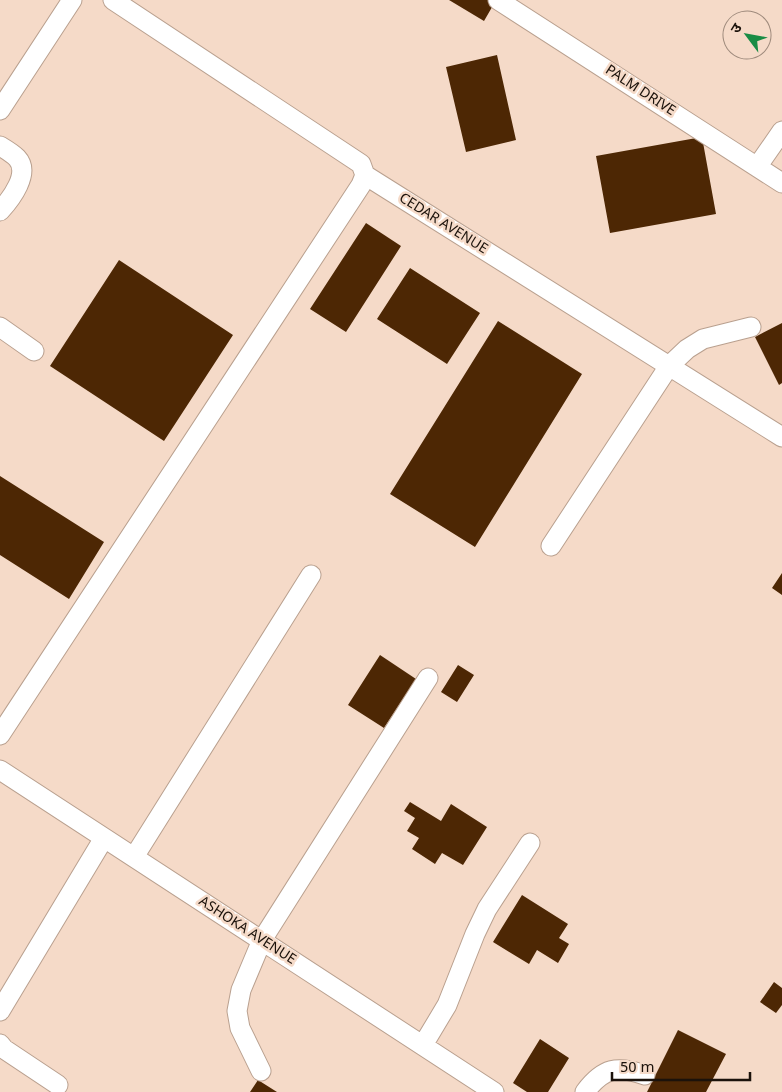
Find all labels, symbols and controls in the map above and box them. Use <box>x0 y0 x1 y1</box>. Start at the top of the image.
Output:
north arrow <box>722 10 772 60</box>
text: उ <box>727 20 748 37</box>
street label: PALM DRIVE <box>601 61 679 121</box>
street label: CEDAR AVENUE <box>395 189 491 259</box>
street label: ASHOKA AVENUE <box>195 892 299 970</box>
scale bar <box>612 1050 750 1082</box>
text: 50 m <box>620 1059 654 1078</box>

